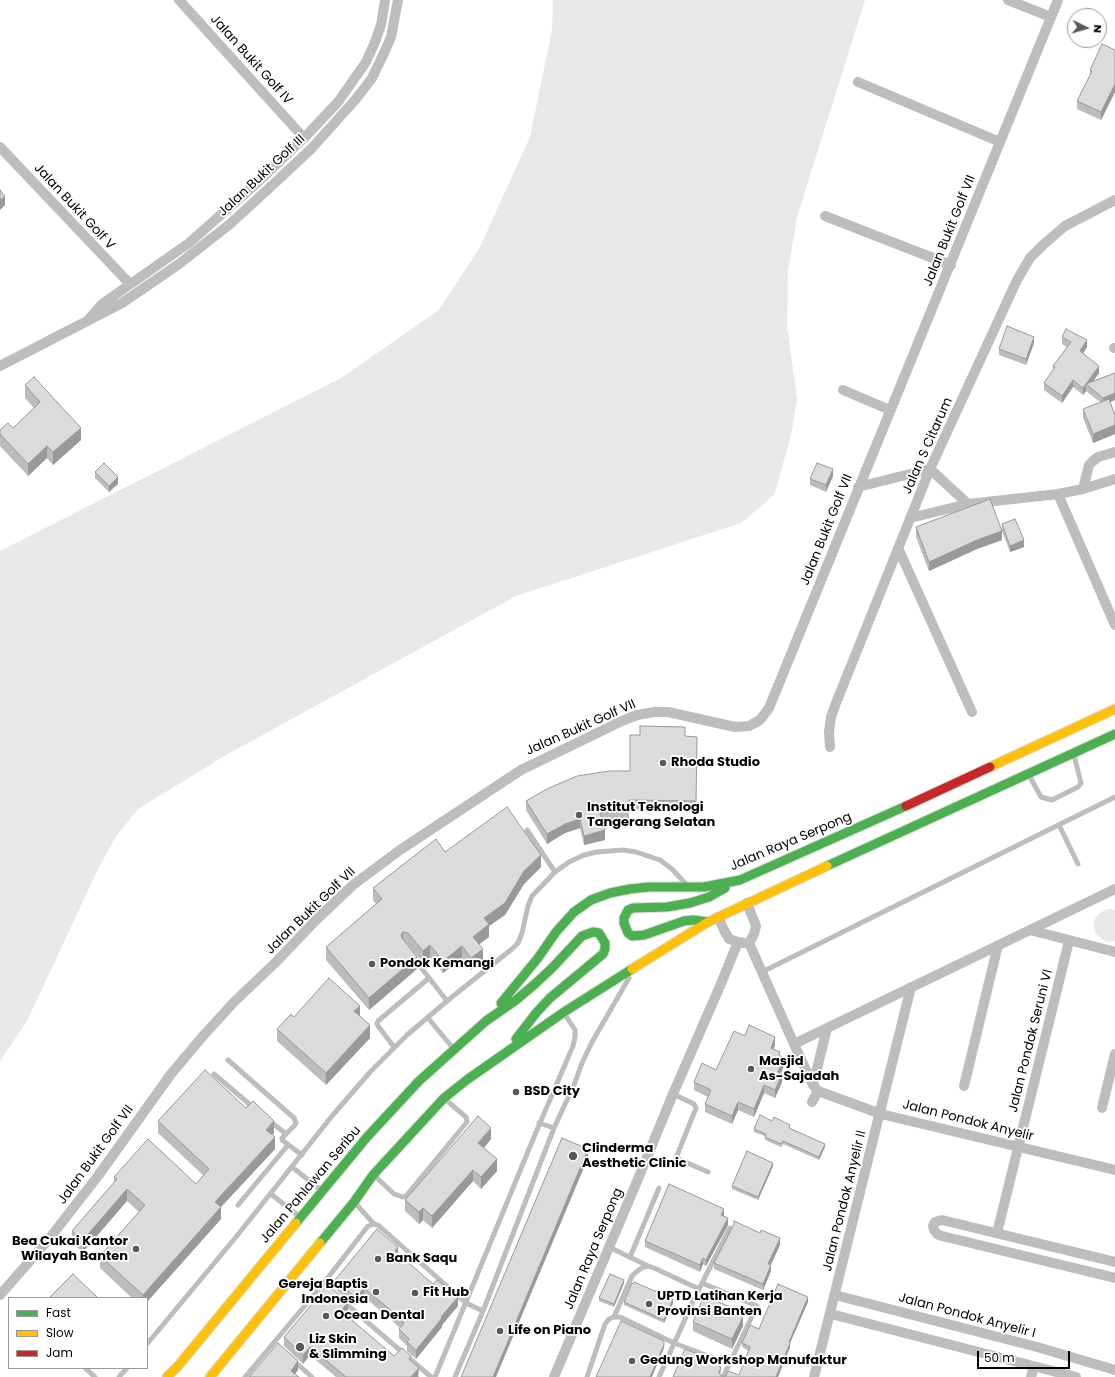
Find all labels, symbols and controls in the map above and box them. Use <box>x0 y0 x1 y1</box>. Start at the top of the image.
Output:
north arrow <box>1067 8 1107 48</box>
street label: Jalan Bukit Golf IV <box>207 12 295 108</box>
text: N <box>1090 24 1106 34</box>
street label: Jalan Bukit Golf III <box>215 132 309 220</box>
street label: Jalan Bukit Golf V <box>30 161 118 253</box>
street label: Jalan Bukit Golf VII <box>921 173 979 289</box>
street label: Jalan S Citarum <box>900 395 956 497</box>
street label: Jalan Bukit Golf VII <box>798 472 856 588</box>
street label: Jalan Bukit Golf VII <box>524 697 638 759</box>
place label: Rhoda Studio <box>671 755 760 771</box>
marker: Rhoda Studio <box>658 758 668 768</box>
place label: Institut Teknologi Tangerang Selatan <box>587 800 715 831</box>
street label: Jalan Raya Serpong <box>728 809 854 875</box>
marker: Institut Teknologi Tangerang Selatan <box>574 810 584 820</box>
street label: Jalan Bukit Golf VII <box>263 864 359 958</box>
place label: Pondok Kemangi <box>380 956 494 972</box>
marker: Pondok Kemangi <box>367 959 377 969</box>
street label: Jalan Pondok Seruni VI <box>1006 968 1056 1114</box>
place label: Masjid As-Sajadah <box>759 1054 839 1085</box>
marker: Masjid As-Sajadah <box>746 1064 756 1074</box>
place label: BSD City <box>524 1084 580 1100</box>
marker: BSD City <box>511 1087 521 1097</box>
street label: Jalan Pondok Anyelir <box>901 1097 1035 1145</box>
street label: Jalan Bukit Golf VII <box>55 1103 137 1207</box>
street label: Jalan Pahlawan Seribu <box>257 1123 365 1247</box>
street label: Jalan Pondok Anyelir II <box>820 1129 870 1273</box>
place label: Clinderma Aesthetic Clinic <box>582 1141 687 1172</box>
marker: Clinderma Aesthetic Clinic <box>567 1150 579 1162</box>
street label: Jalan Raya Serpong <box>561 1186 627 1312</box>
place label: Bea Cukai Kantor Wilayah Banten <box>12 1234 128 1265</box>
marker: Bea Cukai Kantor Wilayah Banten <box>131 1244 141 1254</box>
place label: Bank Saqu <box>386 1251 457 1267</box>
marker: Bank Saqu <box>373 1254 383 1264</box>
place label: Gereja Baptis Indonesia <box>279 1277 368 1308</box>
place label: Fit Hub <box>423 1285 469 1301</box>
marker: Gereja Baptis Indonesia <box>371 1287 381 1297</box>
marker: Fit Hub <box>410 1288 420 1298</box>
place label: UPTD Latihan Kerja Provinsi Banten <box>657 1289 783 1320</box>
street label: Jalan Pondok Anyelir I <box>897 1290 1037 1342</box>
legend <box>8 1297 148 1369</box>
marker: UPTD Latihan Kerja Provinsi Banten <box>644 1299 654 1309</box>
text: Fast <box>46 1304 71 1321</box>
place label: Ocean Dental <box>334 1308 425 1324</box>
marker: Ocean Dental <box>321 1311 331 1321</box>
place label: Life on Piano <box>508 1323 591 1339</box>
text: Slow <box>46 1324 74 1341</box>
marker: Life on Piano <box>495 1326 505 1336</box>
place label: Liz Skin & Slimming <box>309 1332 387 1363</box>
marker: Liz Skin & Slimming <box>294 1341 306 1353</box>
scale bar <box>979 1343 1072 1369</box>
text: Jam <box>46 1344 73 1361</box>
text: 50 m <box>984 1349 1015 1366</box>
place label: Gedung Workshop Manufaktur <box>640 1353 847 1369</box>
marker: Gedung Workshop Manufaktur <box>627 1356 637 1366</box>

